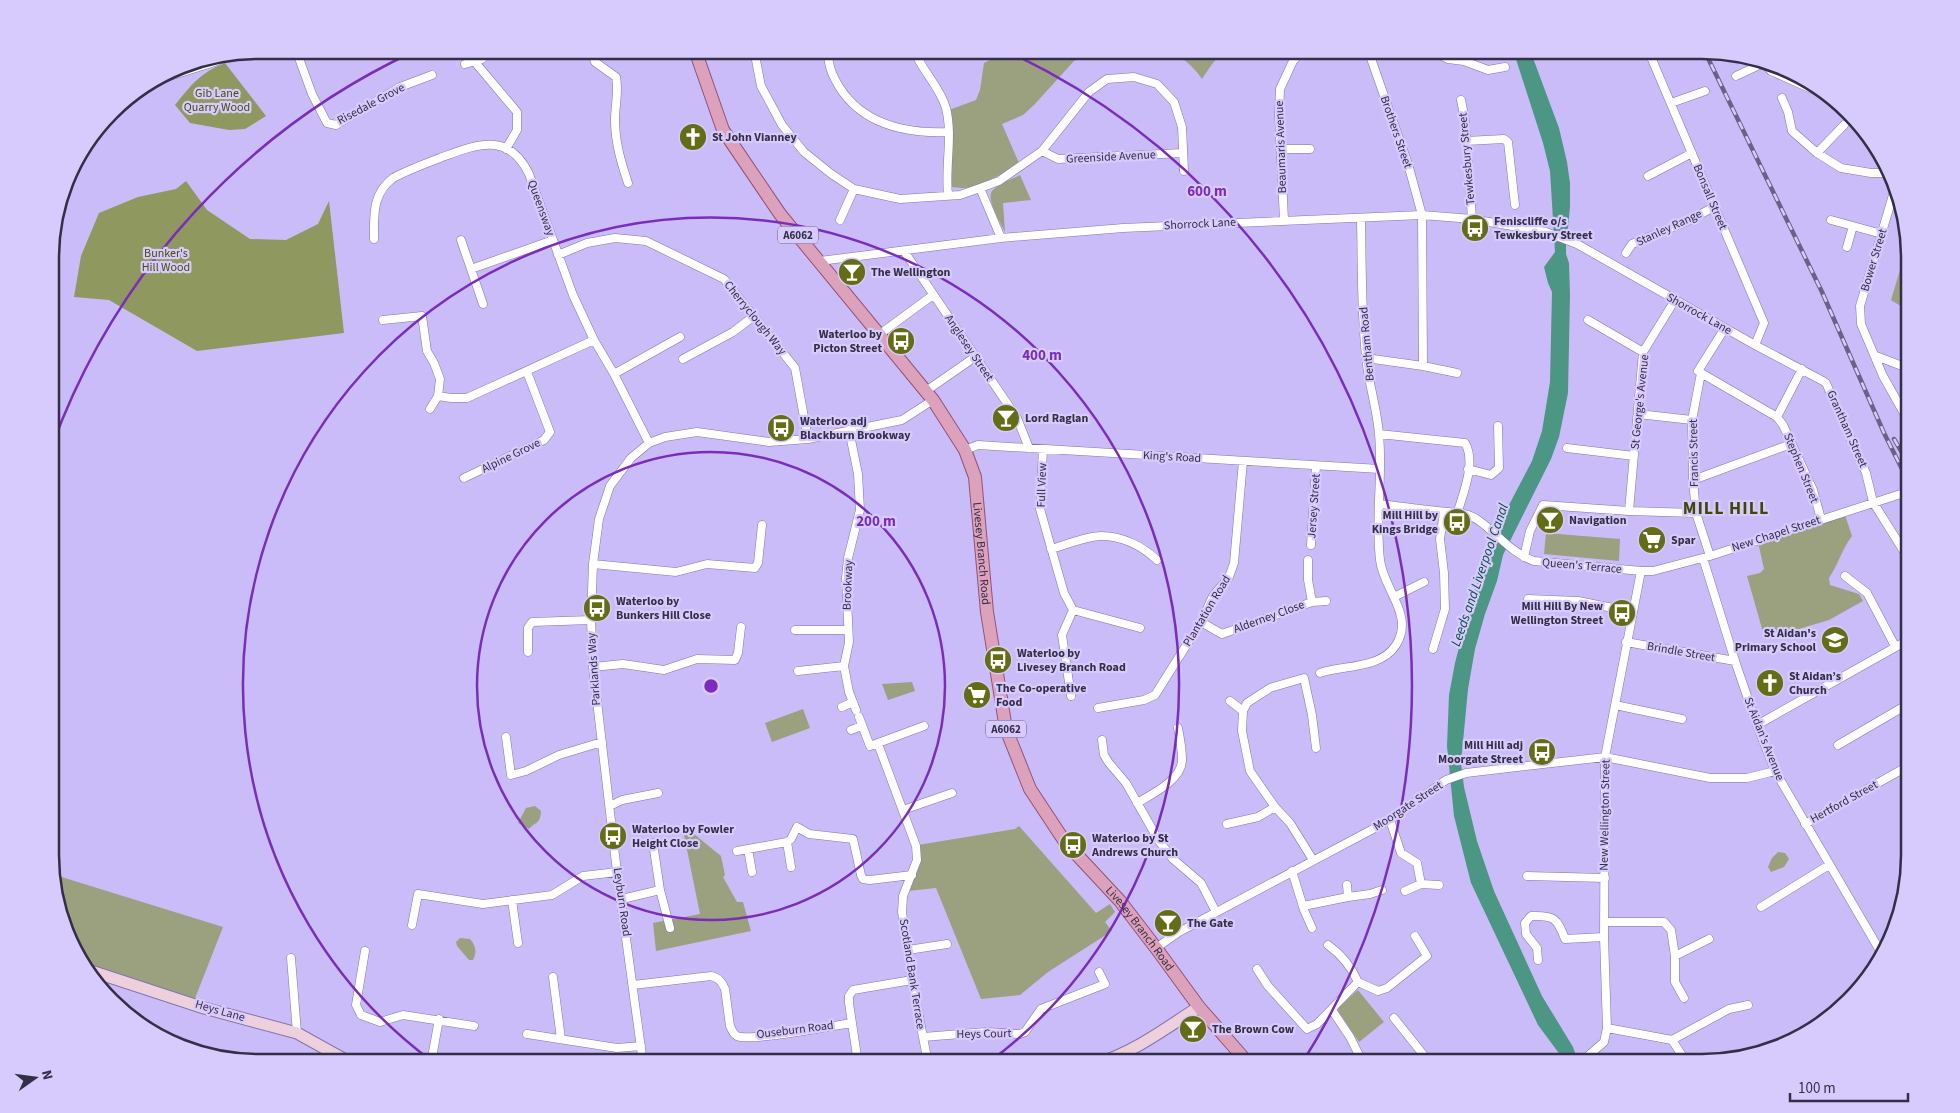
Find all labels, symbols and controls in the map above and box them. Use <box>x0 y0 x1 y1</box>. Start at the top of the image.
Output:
street label: Risedale Grove <box>334 79 408 129</box>
park label: Gib Lane Quarry Wood <box>184 85 250 116</box>
street label: Brothers Street <box>1376 94 1416 170</box>
street label: Beaumaris Avenue <box>1271 100 1291 194</box>
street label: Tewkesbury Street <box>1454 112 1480 206</box>
church icon: St John Vianney <box>678 122 708 152</box>
place label: St John Vianney <box>712 129 797 146</box>
street label: Greenside Avenue <box>1066 146 1156 168</box>
street label: Bonsall Street <box>1689 162 1731 232</box>
street label: Queensway <box>523 178 559 239</box>
text: 600 m <box>1187 181 1227 202</box>
street label: Stanley Range <box>1633 205 1705 251</box>
bus stop icon: Feniscliffe o/s Tewkesbury Street <box>1460 213 1490 243</box>
place label: Feniscliffe o/s Tewkesbury Street <box>1494 213 1593 244</box>
street label: Shorrock Lane <box>1163 214 1237 234</box>
road number: A6062 <box>778 226 818 244</box>
street label: Bower Street <box>1856 227 1892 293</box>
park label: Bunker's Hill Wood <box>142 245 190 276</box>
bar icon: The Wellington <box>837 257 867 287</box>
place label: The Wellington <box>871 264 951 281</box>
street label: Cherryclough Way <box>720 277 790 359</box>
street label: Shorrock Lane <box>1663 289 1735 339</box>
street label: Bentham Road <box>1355 306 1379 382</box>
street label: Anglesey Street <box>940 311 998 385</box>
place label: Waterloo by Picton Street <box>813 326 883 357</box>
bus stop icon: Waterloo by Picton Street <box>886 326 916 356</box>
text: 400 m <box>1022 345 1062 366</box>
street label: St George's Avenue <box>1627 354 1653 450</box>
street label: Grantham Street <box>1822 388 1872 470</box>
bar icon: Lord Raglan <box>991 403 1021 433</box>
place label: Lord Raglan <box>1025 410 1088 427</box>
bus stop icon: Waterloo adj Blackburn Brookway <box>766 413 796 443</box>
place label: Waterloo adj Blackburn Brookway <box>800 413 911 444</box>
street label: Francis Street <box>1685 419 1703 487</box>
street label: Stephen Street <box>1779 430 1823 506</box>
street label: Alpine Grove <box>479 434 543 478</box>
street label: King's Road <box>1142 447 1202 467</box>
street label: Full View <box>1033 462 1051 508</box>
street label: Jersey Street <box>1303 473 1325 539</box>
district label: MILL HILL <box>1683 496 1769 521</box>
water label: Leeds and Liverpool Canal <box>1446 500 1514 649</box>
street label: Livesey Branch Road <box>969 501 995 606</box>
bar icon: Navigation <box>1535 505 1565 535</box>
place label: Mill Hill by Kings Bridge <box>1372 507 1439 538</box>
bus stop icon: Mill Hill by Kings Bridge <box>1442 507 1472 537</box>
text: 200 m <box>856 511 896 532</box>
place label: Navigation <box>1569 512 1627 529</box>
street label: New Chapel Street <box>1729 512 1823 556</box>
supermarket icon: Spar <box>1637 525 1667 555</box>
place label: Spar <box>1671 532 1696 549</box>
street label: Queen's Terrace <box>1541 554 1623 578</box>
street label: Brookway <box>839 559 857 610</box>
street label: Plantation Road <box>1179 572 1235 650</box>
bus stop icon: Waterloo by Bunkers Hill Close <box>582 593 612 623</box>
place label: Waterloo by Bunkers Hill Close <box>616 593 711 624</box>
street label: Alderney Close <box>1231 596 1307 638</box>
place label: Mill Hill By New Wellington Street <box>1511 598 1604 629</box>
bus stop icon: Mill Hill By New Wellington Street <box>1607 598 1637 628</box>
place label: St Aidan's Primary School <box>1735 625 1817 656</box>
school or university icon: St Aidan's Primary School <box>1820 625 1850 655</box>
street label: Parklands Way <box>583 632 605 706</box>
street label: Brindle Street <box>1646 638 1716 666</box>
bus stop icon: Waterloo by Livesey Branch Road <box>983 645 1013 675</box>
place label: Waterloo by Livesey Branch Road <box>1017 645 1126 676</box>
church icon: St Aidan’s Church <box>1755 668 1785 698</box>
place label: St Aidan’s Church <box>1789 668 1841 699</box>
centre of rings <box>702 677 720 695</box>
supermarket icon: The Co-operative Food <box>962 680 992 710</box>
place label: The Co-operative Food <box>996 680 1086 711</box>
street label: St Aidan's Avenue <box>1740 695 1788 783</box>
road number: A6062 <box>986 721 1026 738</box>
place label: Mill Hill adj Moorgate Street <box>1438 737 1523 768</box>
bus stop icon: Mill Hill adj Moorgate Street <box>1527 737 1557 767</box>
street label: New Wellington Street <box>1596 759 1614 871</box>
street label: Hertford Street <box>1807 776 1881 828</box>
street label: Moorgate Street <box>1370 777 1446 835</box>
bus stop icon: Waterloo by Fowler Height Close <box>598 821 628 851</box>
place label: Waterloo by Fowler Height Close <box>632 821 734 852</box>
bus stop icon: Waterloo by St Andrews Church <box>1058 830 1088 860</box>
place label: Waterloo by St Andrews Church <box>1091 830 1178 861</box>
street label: Leyburn Road <box>609 866 635 938</box>
street label: Livesey Branch Road <box>1102 882 1178 974</box>
bar icon: The Gate <box>1153 908 1183 938</box>
place label: The Gate <box>1187 915 1234 932</box>
street label: Scotland Bank Terrace <box>895 918 929 1030</box>
street label: Heys Lane <box>193 996 247 1026</box>
bar icon: The Brown Cow <box>1178 1014 1208 1044</box>
street label: Ouseburn Road <box>755 1017 835 1043</box>
place label: The Brown Cow <box>1212 1021 1295 1038</box>
street label: Heys Court <box>956 1025 1012 1043</box>
north arrow <box>10 1053 60 1103</box>
text: N <box>36 1068 57 1082</box>
scale bar <box>1790 1070 1908 1102</box>
text: 100 m <box>1798 1078 1836 1099</box>

